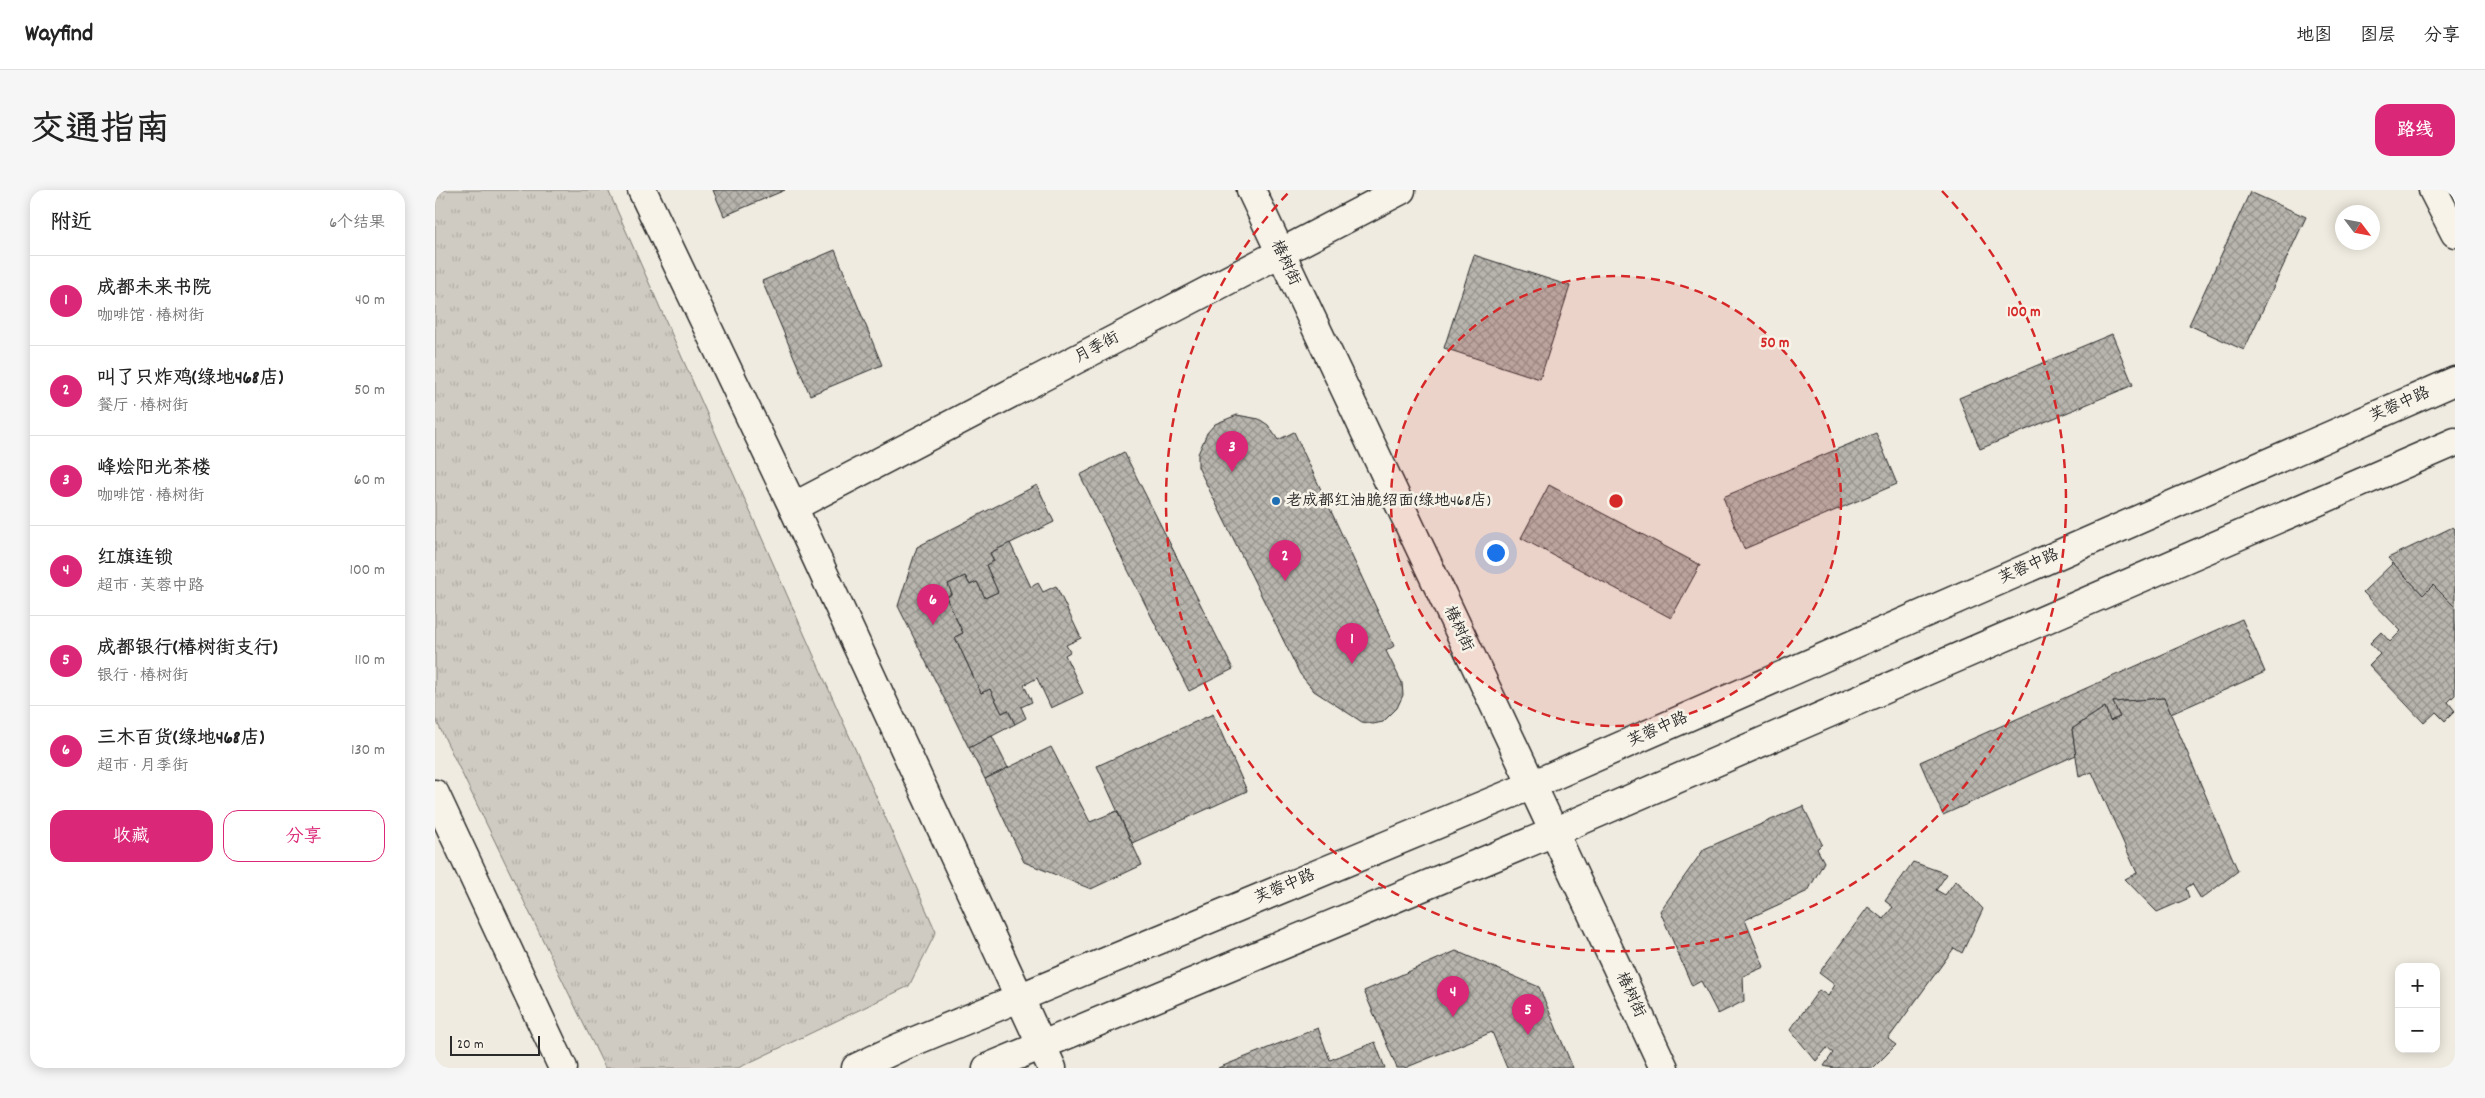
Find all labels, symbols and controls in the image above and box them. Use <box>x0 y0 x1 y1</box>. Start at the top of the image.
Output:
text: Wayfind <box>25 18 93 52</box>
text: 地图 <box>2296 24 2332 49</box>
text: 图层 <box>2360 24 2396 49</box>
text: 分享 <box>2424 24 2460 49</box>
button: 路线 <box>2375 104 2455 156</box>
text: 交通指南 <box>30 107 170 157</box>
north arrow <box>2335 205 2380 250</box>
text: 附近 <box>50 209 92 239</box>
text: 6个结果 <box>329 212 385 235</box>
street label: 椿树街 <box>1264 236 1306 290</box>
text: 成都未来书院 <box>97 276 211 303</box>
text: 1 <box>64 289 68 312</box>
text: 40 m <box>355 289 385 312</box>
text: 100 m <box>2007 302 2041 324</box>
text: 咖啡馆 · 椿树街 <box>97 305 204 328</box>
street label: 月季街 <box>1070 327 1124 369</box>
text: 50 m <box>1761 333 1789 355</box>
text: 叫了只炸鸡(绿地468店) <box>97 366 283 393</box>
text: 2 <box>63 379 70 402</box>
text: 50 m <box>354 379 385 402</box>
street label: 芙蓉中路 <box>2366 381 2434 429</box>
text: 餐厅 · 椿树街 <box>97 395 188 418</box>
pin: 3 <box>1216 431 1248 472</box>
text: 峰烩阳光茶楼 <box>97 456 211 483</box>
text: 3 <box>62 469 70 492</box>
text: 60 m <box>354 469 385 492</box>
text: 咖啡馆 · 椿树街 <box>97 485 204 508</box>
place label: 老成都红油脆绍面(绿地468店) <box>1286 490 1491 513</box>
centre of rings <box>1607 492 1625 510</box>
marker: 老成都红油脆绍面(绿地468店) <box>1270 495 1282 507</box>
pin: 2 <box>1269 540 1301 581</box>
your location <box>1483 540 1509 566</box>
street label: 芙蓉中路 <box>1995 543 2063 591</box>
text: 红旗连锁 <box>97 546 173 573</box>
text: 4 <box>63 559 69 582</box>
text: 100 m <box>349 559 385 582</box>
text: 超市 · 芙蓉中路 <box>97 575 204 598</box>
pin: 6 <box>917 584 949 625</box>
street label: 椿树街 <box>1437 602 1479 656</box>
pin: 1 <box>1336 623 1368 664</box>
text: 成都银行(椿树街支行) <box>97 636 278 663</box>
text: 5 <box>62 649 70 672</box>
text: 110 m <box>355 649 385 672</box>
text: 银行 · 椿树街 <box>97 665 188 688</box>
street label: 芙蓉中路 <box>1624 706 1692 754</box>
text: 三木百货(绿地468店) <box>97 726 264 753</box>
text: 6 <box>62 739 70 762</box>
text: 130 m <box>351 739 385 762</box>
text: 超市 · 月季街 <box>97 755 188 778</box>
button: 收藏 <box>50 810 213 862</box>
button: 分享 <box>223 810 385 862</box>
street label: 芙蓉中路 <box>1251 864 1319 910</box>
map controls <box>2395 963 2440 1053</box>
button: + <box>2395 963 2440 1008</box>
street label: 椿树街 <box>1609 968 1651 1022</box>
pin: 4 <box>1437 976 1469 1017</box>
pin: 5 <box>1512 994 1544 1035</box>
button: − <box>2395 1008 2440 1053</box>
scale bar <box>450 1033 540 1056</box>
text: 20 m <box>457 1035 484 1055</box>

